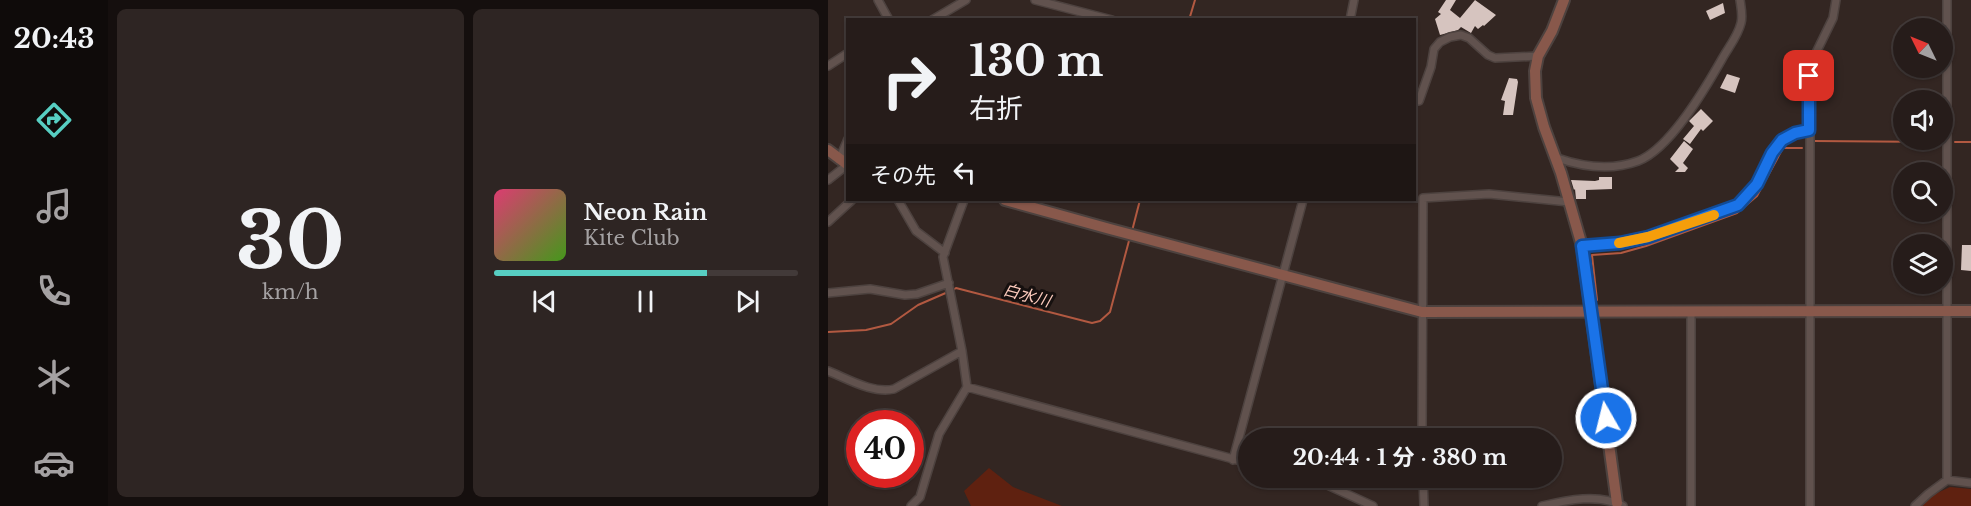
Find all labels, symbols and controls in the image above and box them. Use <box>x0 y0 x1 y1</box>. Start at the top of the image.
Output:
north arrow <box>1893 18 1953 78</box>
map controls <box>1893 18 1953 294</box>
text: 20:43 <box>14 22 94 55</box>
text: 130 m <box>969 35 1103 87</box>
icon: right <box>870 42 948 120</box>
pin <box>1783 50 1834 101</box>
icon: arrive <box>1792 59 1825 92</box>
button: sound <box>1893 90 1953 150</box>
text: 右折 <box>969 92 1023 125</box>
icon: directions <box>33 99 75 141</box>
icon: left <box>948 156 981 189</box>
text: その先 <box>870 162 936 189</box>
button: search <box>1893 162 1953 222</box>
icon: music <box>33 185 75 227</box>
text: 30 <box>236 192 345 289</box>
text: Neon Rain <box>584 199 707 226</box>
text: Kite Club <box>584 226 680 250</box>
button: layers <box>1893 234 1953 294</box>
icon: phone <box>33 270 75 312</box>
water label: 白水川 <box>1001 279 1055 311</box>
text: km/h <box>262 280 319 304</box>
icon: previous <box>528 285 561 318</box>
icon: pause <box>629 285 662 318</box>
icon: next <box>731 285 764 318</box>
icon: climate <box>33 356 75 398</box>
position arrow <box>1574 386 1638 450</box>
speed limit sign: 40 <box>846 410 924 488</box>
icon: car <box>33 442 75 484</box>
text: 20:44 · 1 分 · 380 m <box>1293 444 1507 471</box>

